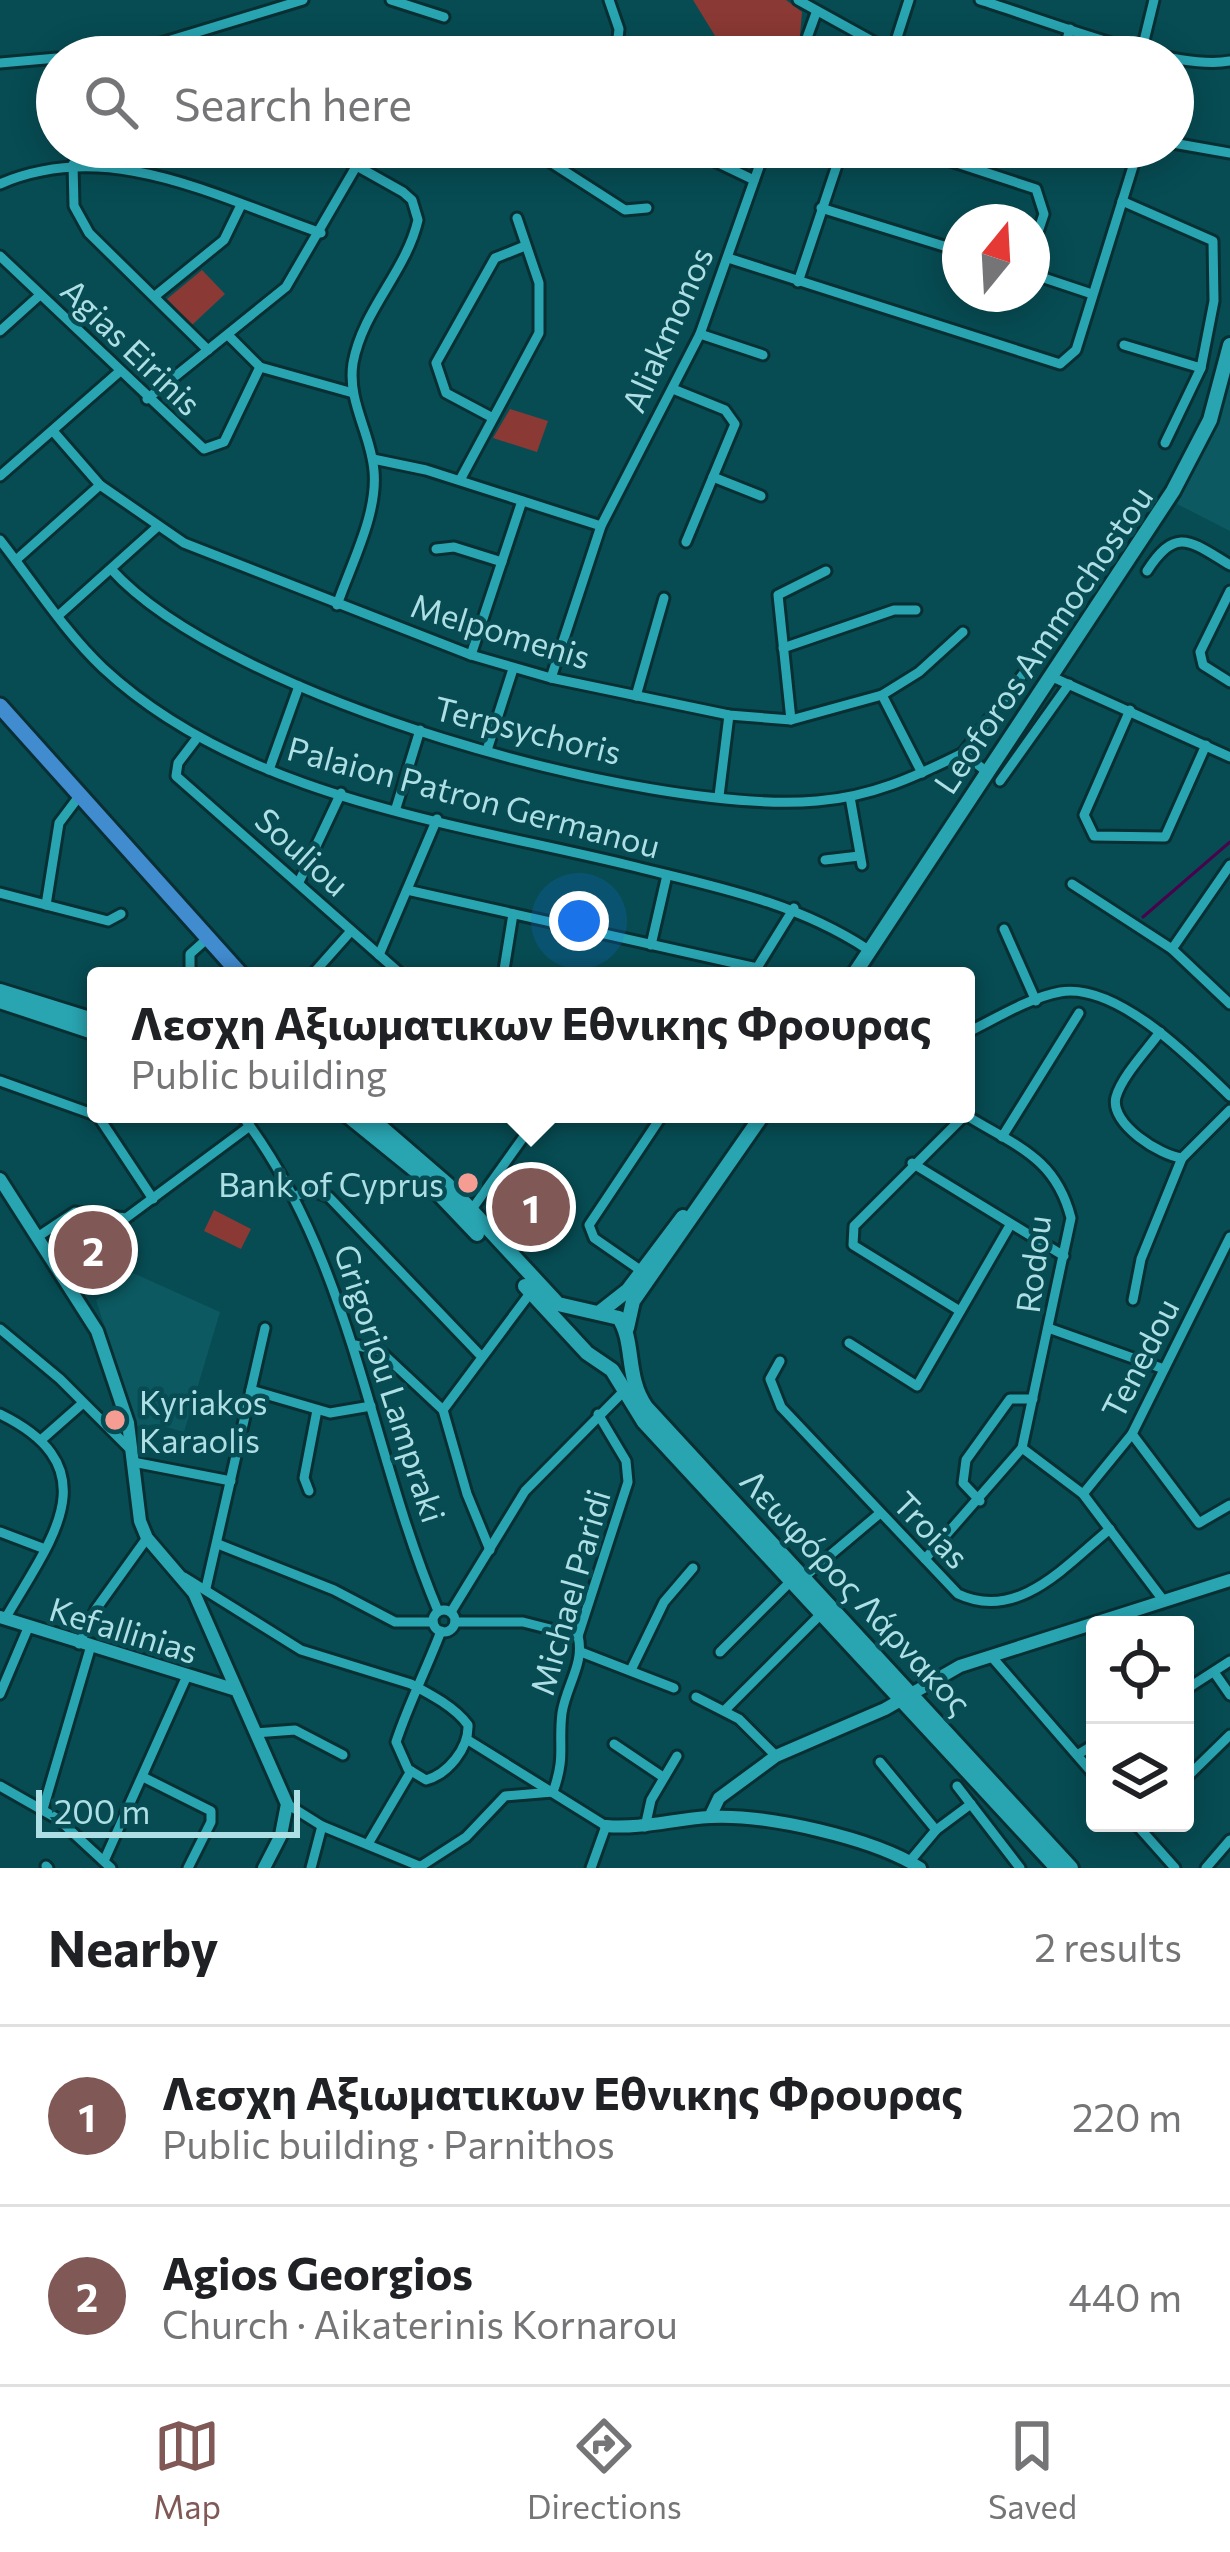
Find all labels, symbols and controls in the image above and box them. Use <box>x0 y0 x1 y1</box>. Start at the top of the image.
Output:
search box <box>36 36 1194 168</box>
icon: search <box>78 69 144 135</box>
text: Search here <box>174 75 412 130</box>
north arrow <box>942 204 1050 312</box>
street label: Aliakmonos <box>611 240 721 418</box>
street label: Agias Eirinis <box>53 269 211 423</box>
street label: Leoforos Ammochostou <box>924 477 1160 801</box>
street label: Melpomenis <box>406 583 596 677</box>
street label: Terpsychoris <box>430 686 626 772</box>
street label: Palaion Patron Germanou <box>283 727 665 865</box>
street label: Souliou <box>247 798 359 904</box>
your location <box>549 891 609 951</box>
popup <box>87 967 975 1123</box>
text: Λεσχη Αξιωματικων Εθνικης Φρουρας <box>130 994 932 1049</box>
text: Public building <box>130 1049 387 1097</box>
pin: 1 <box>492 1162 570 1252</box>
place label: Bank of Cyprus <box>218 1163 444 1204</box>
marker: Bank of Cyprus <box>455 1170 481 1196</box>
pin: 2 <box>54 1205 132 1295</box>
street label: Rodou <box>1006 1213 1058 1315</box>
street label: Grigoriou Lampraki <box>327 1239 455 1527</box>
street label: Tenedou <box>1091 1291 1187 1425</box>
place label: Kyriakos Karaolis <box>139 1381 268 1460</box>
marker: Kyriakos Karaolis <box>102 1407 128 1433</box>
street label: Λεωφόρος Λάρνακος <box>733 1460 981 1722</box>
street label: Troias <box>885 1482 979 1576</box>
street label: Michael Paridi <box>520 1485 618 1699</box>
street label: Kefallinias <box>45 1587 203 1671</box>
map controls <box>1086 1616 1194 1832</box>
button: locate <box>1086 1616 1194 1724</box>
button: layers <box>1086 1724 1194 1832</box>
scale bar <box>36 1784 300 1837</box>
text: 200 m <box>54 1790 150 1831</box>
text: Nearby <box>48 1915 218 1978</box>
text: 2 results <box>1034 1922 1182 1970</box>
text: Λεσχη Αξιωματικων Εθνικης Φρουρας <box>162 2064 963 2119</box>
text: 1 <box>78 2092 96 2140</box>
text: 220 m <box>1072 2092 1182 2140</box>
text: Public building · Parnithos <box>162 2119 615 2167</box>
text: Agios Georgios <box>162 2244 473 2299</box>
text: 2 <box>76 2272 98 2320</box>
text: 440 m <box>1068 2272 1182 2320</box>
text: Church · Aikaterinis Kornarou <box>162 2299 678 2347</box>
tab: Map <box>153 2413 221 2526</box>
tab: Directions <box>527 2413 682 2526</box>
tab: Saved <box>988 2413 1077 2526</box>

